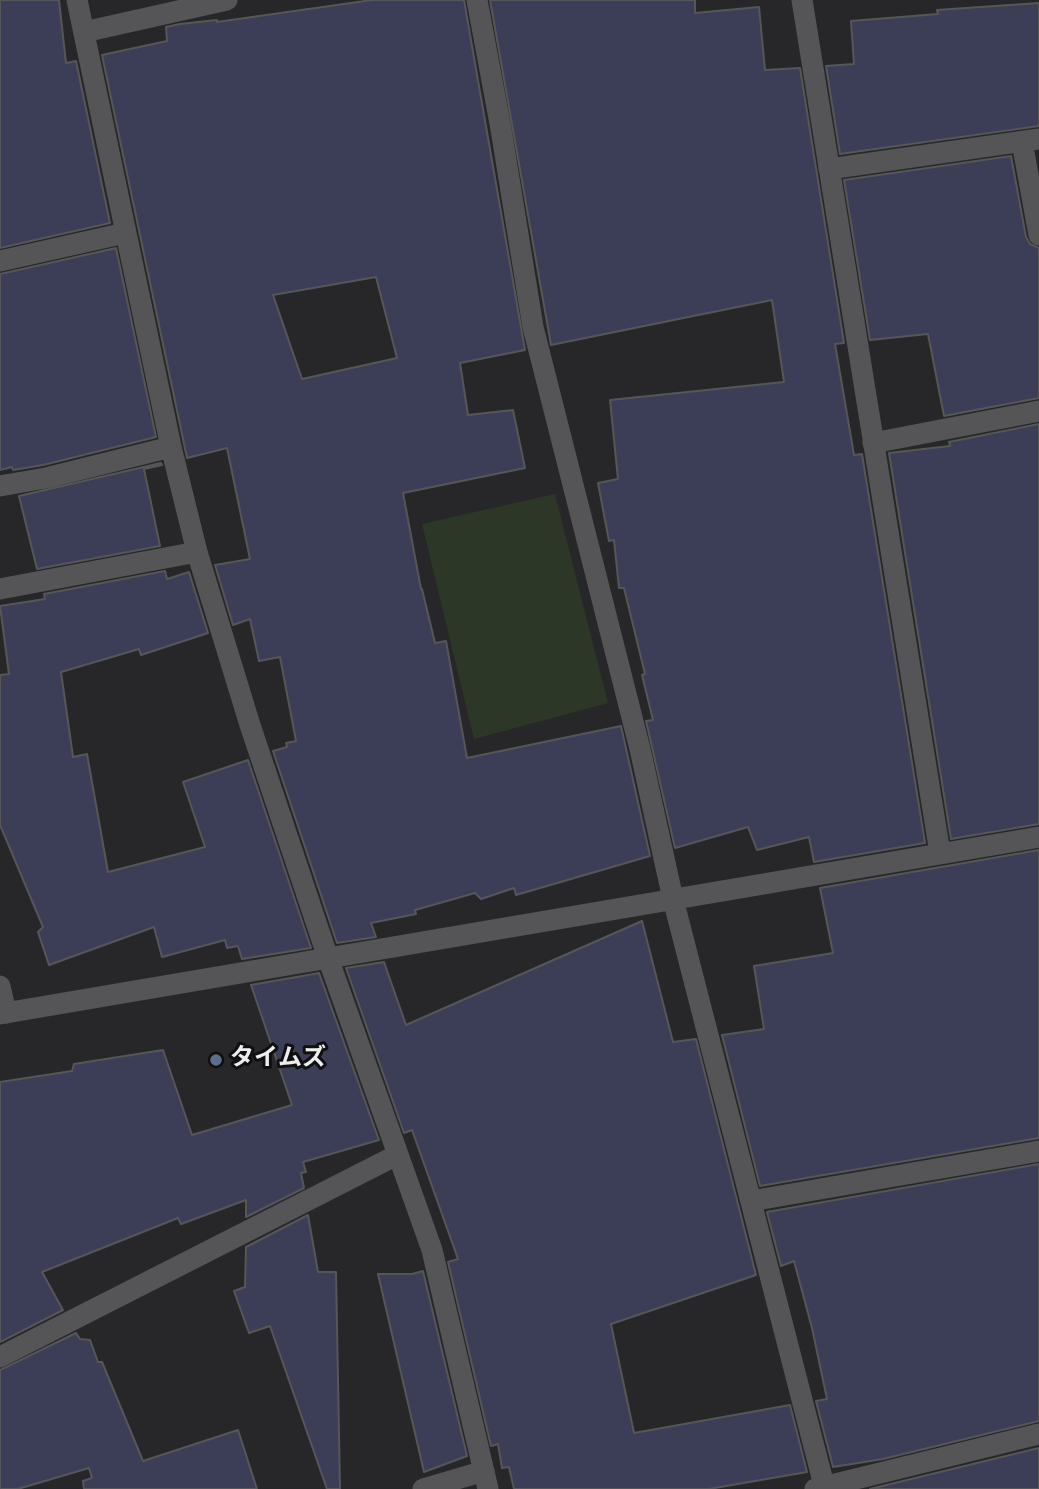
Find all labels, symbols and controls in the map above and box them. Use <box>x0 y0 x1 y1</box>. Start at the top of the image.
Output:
place label: タイムズ <box>230 1046 326 1074</box>
marker: タイムズ <box>208 1052 224 1068</box>

